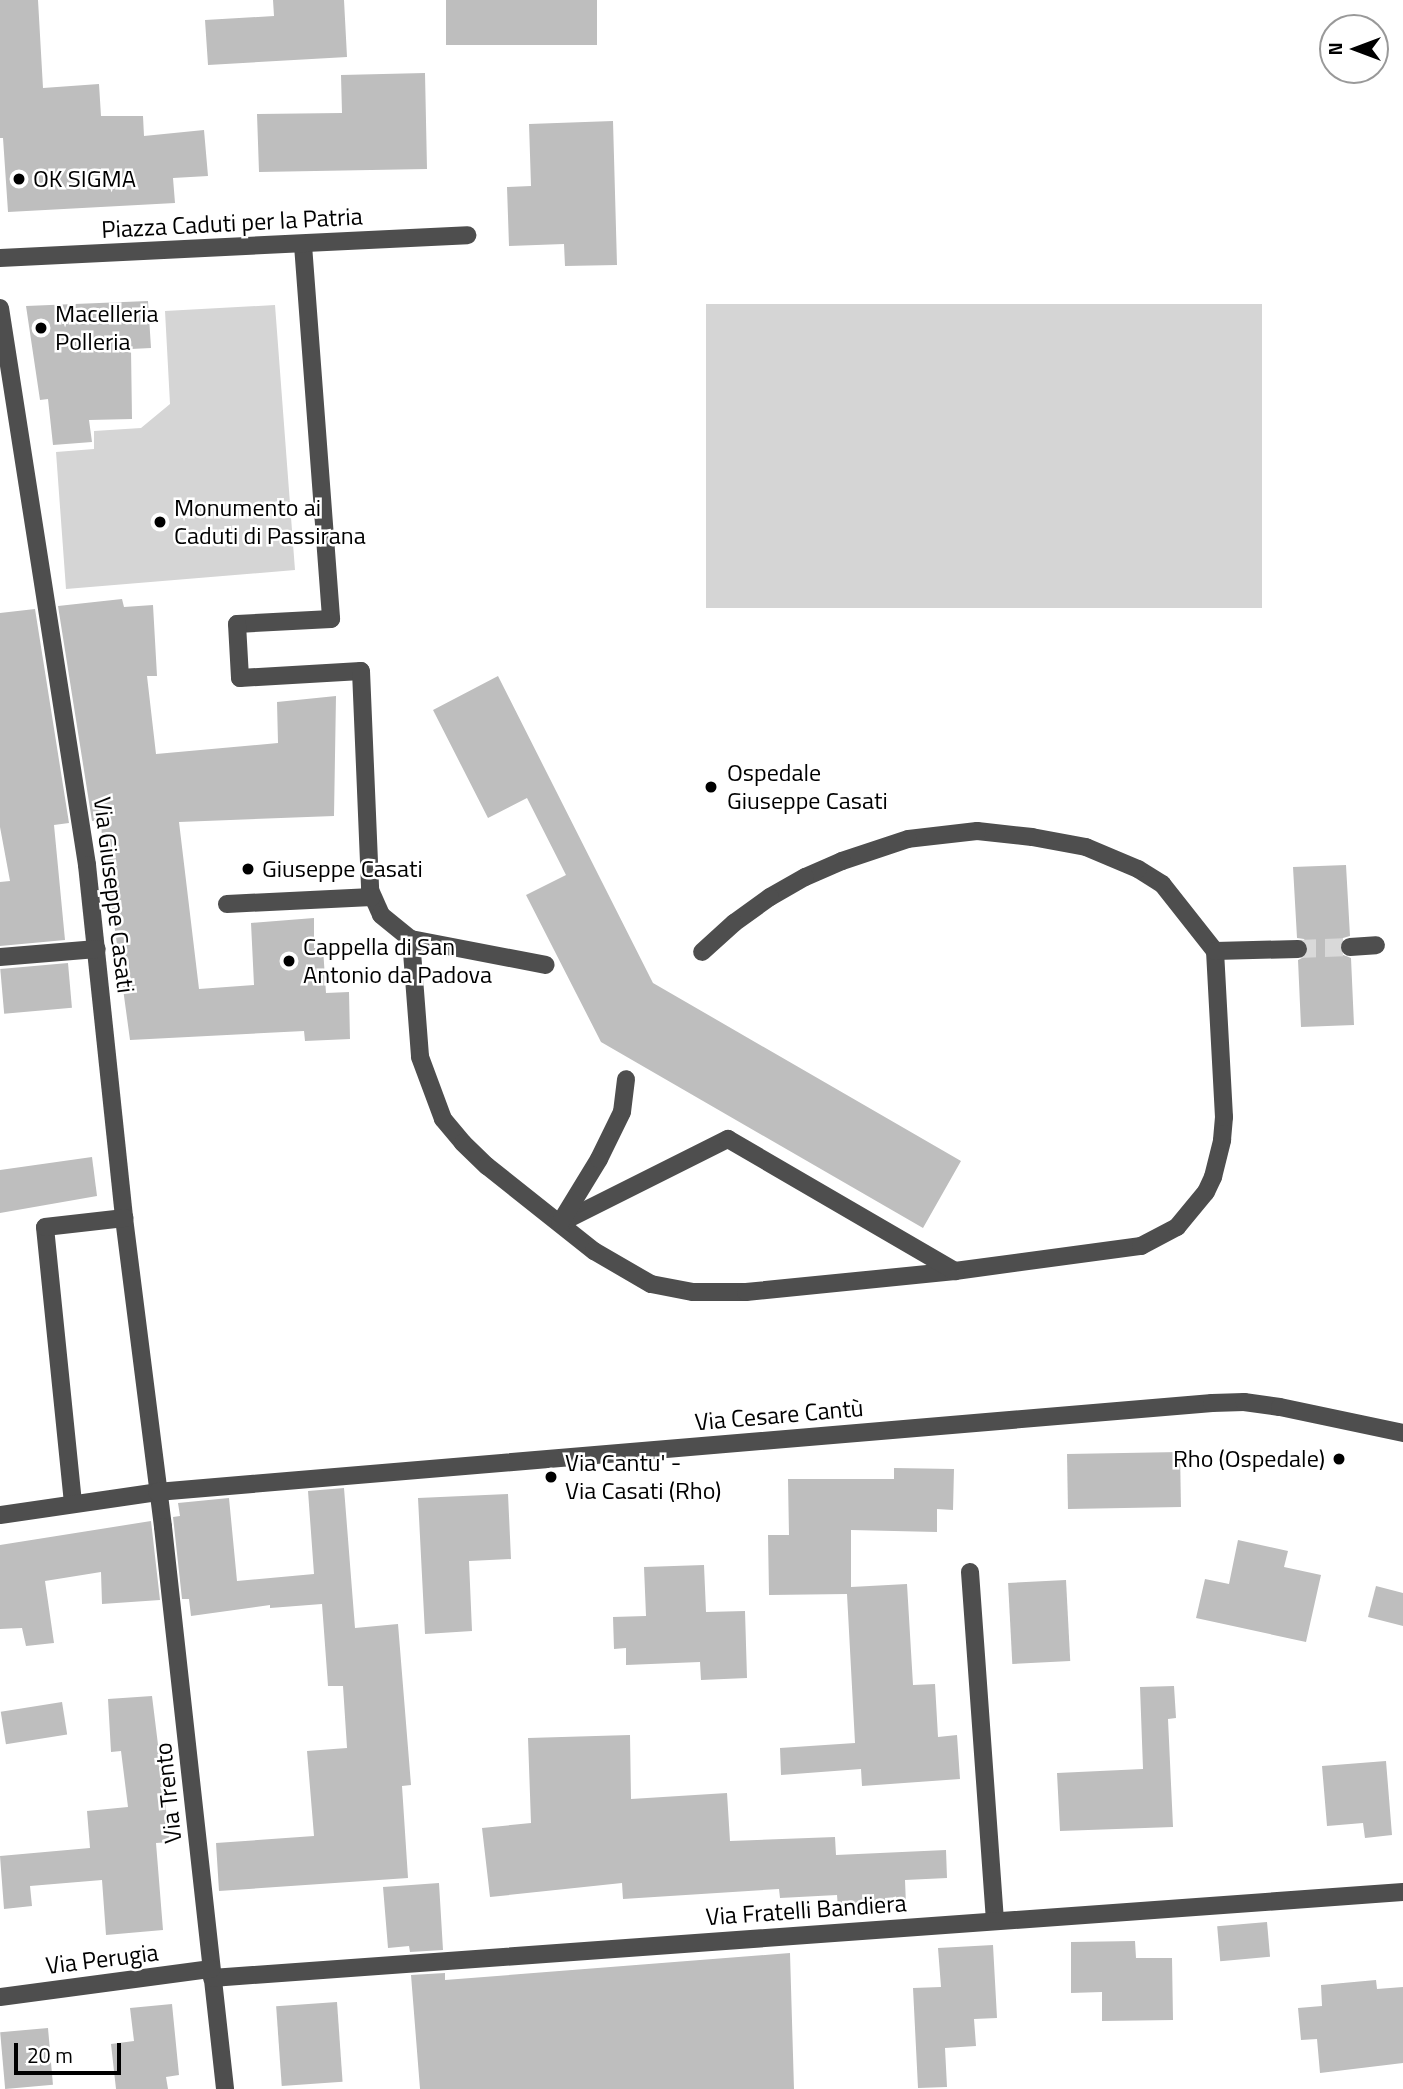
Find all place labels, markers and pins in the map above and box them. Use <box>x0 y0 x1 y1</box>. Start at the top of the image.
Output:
place label: OK SIGMA <box>33 165 136 193</box>
marker: OK SIGMA <box>11 171 27 187</box>
place label: Macelleria Polleria <box>55 300 158 356</box>
marker: Macelleria Polleria <box>33 320 49 336</box>
place label: Monumento ai Caduti di Passirana <box>174 494 366 550</box>
marker: Monumento ai Caduti di Passirana <box>152 514 168 530</box>
place label: Ospedale Giuseppe Casati <box>727 759 888 815</box>
marker: Ospedale Giuseppe Casati <box>701 777 721 797</box>
place label: Giuseppe Casati <box>262 855 423 883</box>
marker: Giuseppe Casati <box>240 861 256 877</box>
place label: Cappella di San Antonio da Padova <box>303 933 492 989</box>
marker: Cappella di San Antonio da Padova <box>281 953 297 969</box>
place label: Rho (Ospedale) <box>1173 1445 1325 1473</box>
place label: Via Cantu' - Via Casati (Rho) <box>565 1449 721 1505</box>
marker: Rho (Ospedale) <box>1331 1451 1347 1467</box>
marker: Via Cantu' - Via Casati (Rho) <box>543 1469 559 1485</box>

